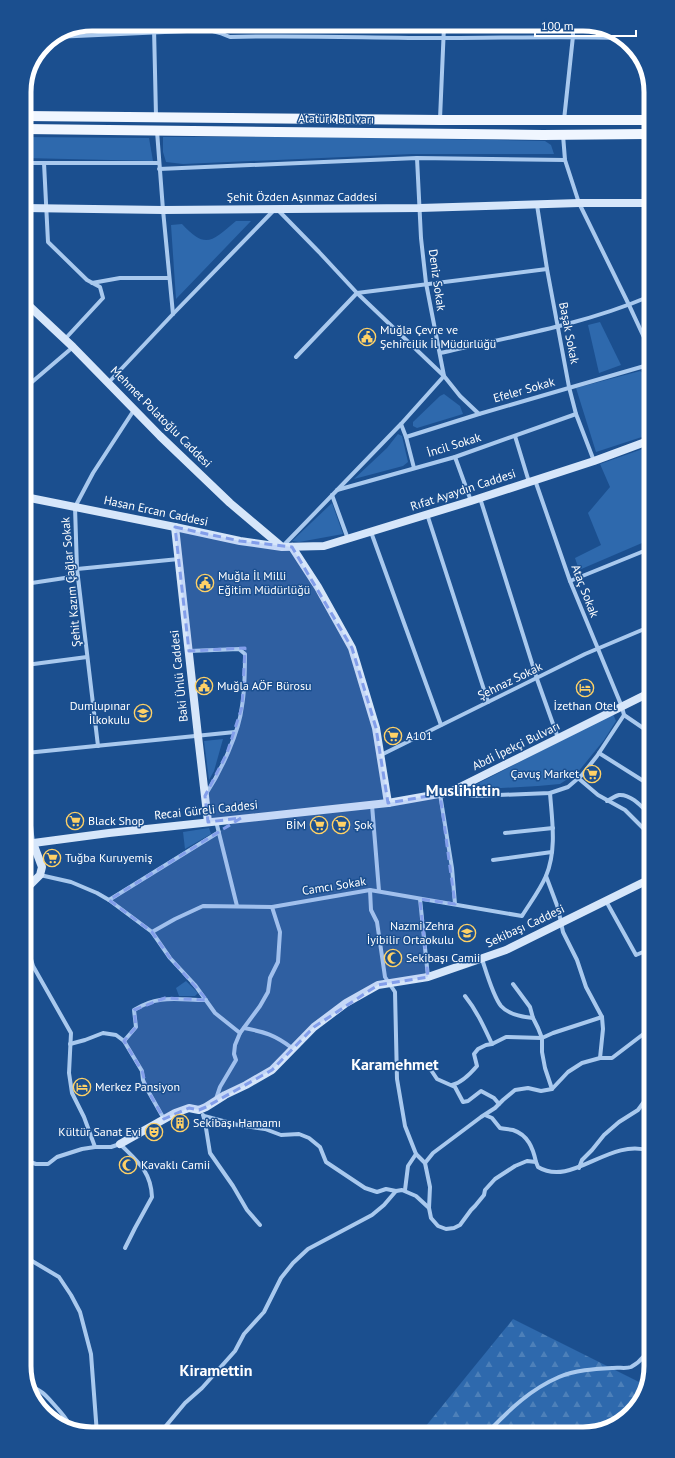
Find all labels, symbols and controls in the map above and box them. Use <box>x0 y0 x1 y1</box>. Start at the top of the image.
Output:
scale bar <box>535 12 636 38</box>
text: 100 m <box>541 18 574 33</box>
street label: Atatürk Bulvarı <box>298 110 374 127</box>
street label: Şehit Özden Aşınmaz Caddesi <box>227 189 377 204</box>
street label: Deniz Sokak <box>426 248 449 312</box>
street label: Başak Sokak <box>556 301 583 365</box>
place label: Muğla Çevre ve Şehircilik İl Müdürlüğü <box>380 322 496 351</box>
public building icon: Muğla Çevre ve Şehircilik İl Müdürlüğü <box>357 327 377 347</box>
street label: Mehmet Polatoğlu Caddesi <box>108 363 215 470</box>
street label: Efeler Sokak <box>491 374 557 405</box>
street label: İncil Sokak <box>425 429 483 460</box>
street label: Rıfat Ayaydın Caddesi <box>408 465 518 514</box>
street label: Hasan Ercan Caddesi <box>103 492 210 529</box>
street label: Şehit Kazım Çağlar Sokak <box>57 516 84 647</box>
street label: Ataç Sokak <box>569 562 602 620</box>
place label: Muğla İl Milli Eğitim Müdürlüğü <box>218 568 310 597</box>
public building icon: Muğla İl Milli Eğitim Müdürlüğü <box>195 573 215 593</box>
street label: Baki Ünlü Caddesi <box>166 629 191 723</box>
street label: Şehnaz Sokak <box>475 658 545 703</box>
public building icon: Muğla AÖF Bürosu <box>194 676 214 696</box>
place label: Muğla AÖF Bürosu <box>217 678 312 693</box>
hotel icon: İzethan Otel <box>575 678 595 698</box>
place label: Dumlupınar İlkokulu <box>70 698 130 727</box>
place label: İzethan Otel <box>554 698 617 713</box>
school or university icon: Dumlupınar İlkokulu <box>133 703 153 723</box>
street label: Abdi İpekçi Bulvarı <box>469 718 562 773</box>
supermarket icon: A101 <box>383 726 403 746</box>
place label: A101 <box>406 728 433 743</box>
supermarket icon: Çavuş Market <box>582 764 602 784</box>
place label: Çavuş Market <box>511 766 579 781</box>
district label: Muslihittin <box>426 780 500 800</box>
street label: Recai Güreli Caddesi <box>153 797 259 822</box>
supermarket icon: Black Shop <box>65 811 85 831</box>
place label: Black Shop <box>88 813 144 828</box>
supermarket icon: BİM <box>309 815 329 835</box>
supermarket icon: Şok <box>331 815 351 835</box>
place label: BİM <box>286 817 306 832</box>
place label: Şok <box>354 817 373 832</box>
supermarket icon: Tuğba Kuruyemiş <box>42 848 62 868</box>
place label: Tuğba Kuruyemiş <box>65 850 153 865</box>
street label: Camcı Sokak <box>301 873 367 898</box>
street label: Sekibaşı Caddesi <box>483 901 567 950</box>
place label: Nazmi Zehra İyibilir Ortaokulu <box>367 918 454 947</box>
school or university icon: Nazmi Zehra İyibilir Ortaokulu <box>457 923 477 943</box>
mosque icon: Sekibaşı Camii <box>383 948 403 968</box>
place label: Sekibaşı Camii <box>406 950 480 965</box>
district label: Karamehmet <box>351 1054 439 1074</box>
hotel icon: Merkez Pansiyon <box>72 1077 92 1097</box>
place label: Merkez Pansiyon <box>95 1079 180 1094</box>
building icon: Sekibaşı Hamamı <box>170 1113 190 1133</box>
place label: Sekibaşı Hamamı <box>193 1115 281 1130</box>
theatre icon: Kültür Sanat Evi <box>144 1122 164 1142</box>
place label: Kültür Sanat Evi <box>58 1124 141 1139</box>
mosque icon: Kavaklı Camii <box>118 1155 138 1175</box>
place label: Kavaklı Camii <box>141 1157 210 1172</box>
district label: Kiramettin <box>180 1360 252 1380</box>

